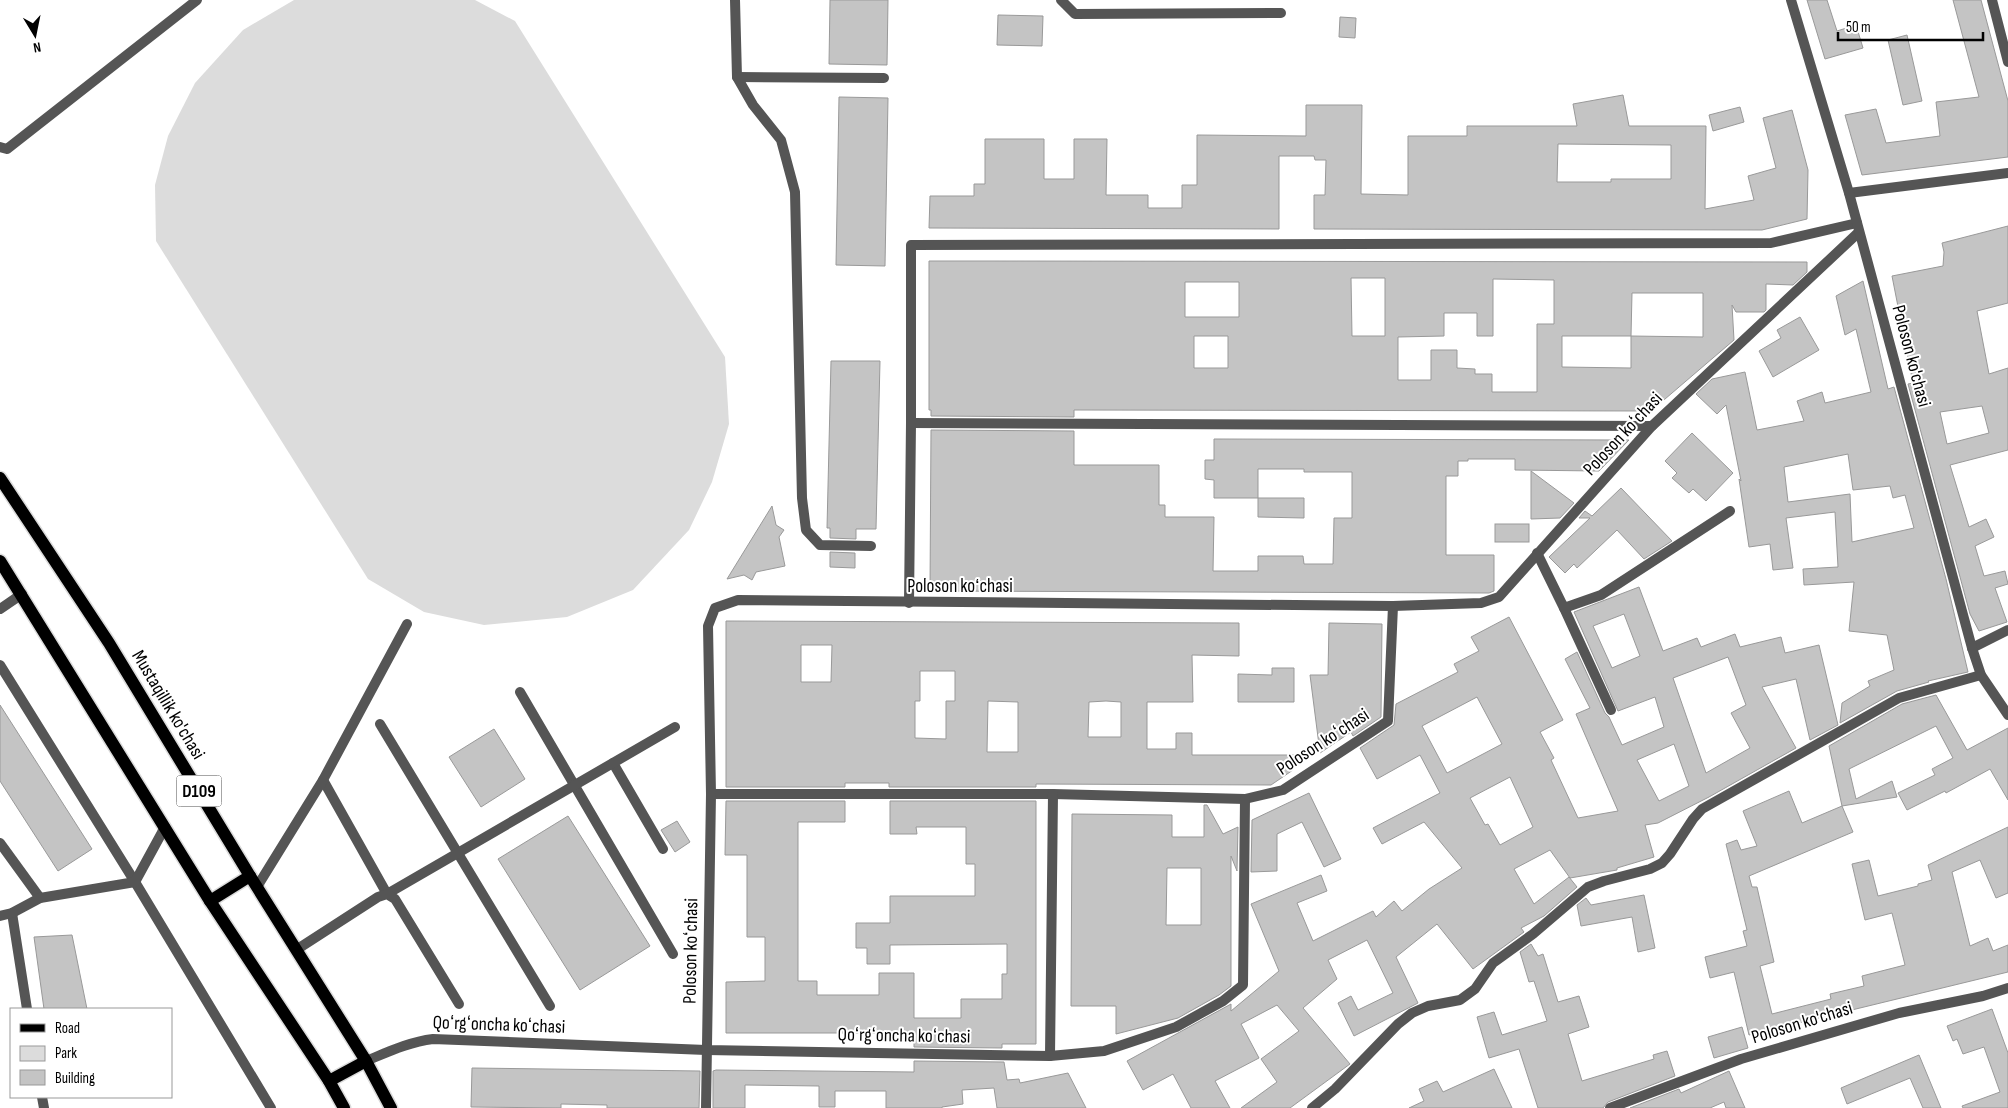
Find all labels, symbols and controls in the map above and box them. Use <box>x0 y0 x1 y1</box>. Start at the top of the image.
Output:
north arrow <box>10 10 60 60</box>
scale bar <box>1838 10 1983 42</box>
text: 50 m <box>1846 18 1871 37</box>
text: N <box>32 38 42 56</box>
street label: Poloson ko'chasi <box>1886 303 1936 409</box>
street label: Poloson koʻchasi <box>1579 388 1667 480</box>
street label: Poloson koʻchasi <box>907 575 1013 598</box>
street label: Mustaqillik ko'chasi <box>126 646 210 764</box>
street label: Poloson koʻchasi <box>1272 704 1374 780</box>
road number: D109 <box>176 776 222 806</box>
street label: Poloson koʻchasi <box>679 898 703 1004</box>
street label: Poloson ko'chasi <box>1749 997 1855 1049</box>
legend <box>10 1008 172 1098</box>
street label: Qoʻrgʻoncha koʻchasi <box>432 1011 566 1039</box>
text: Road <box>55 1019 80 1038</box>
street label: Qoʻrgʻoncha koʻchasi <box>837 1023 971 1049</box>
text: Park <box>55 1044 77 1063</box>
text: Building <box>55 1069 95 1088</box>

